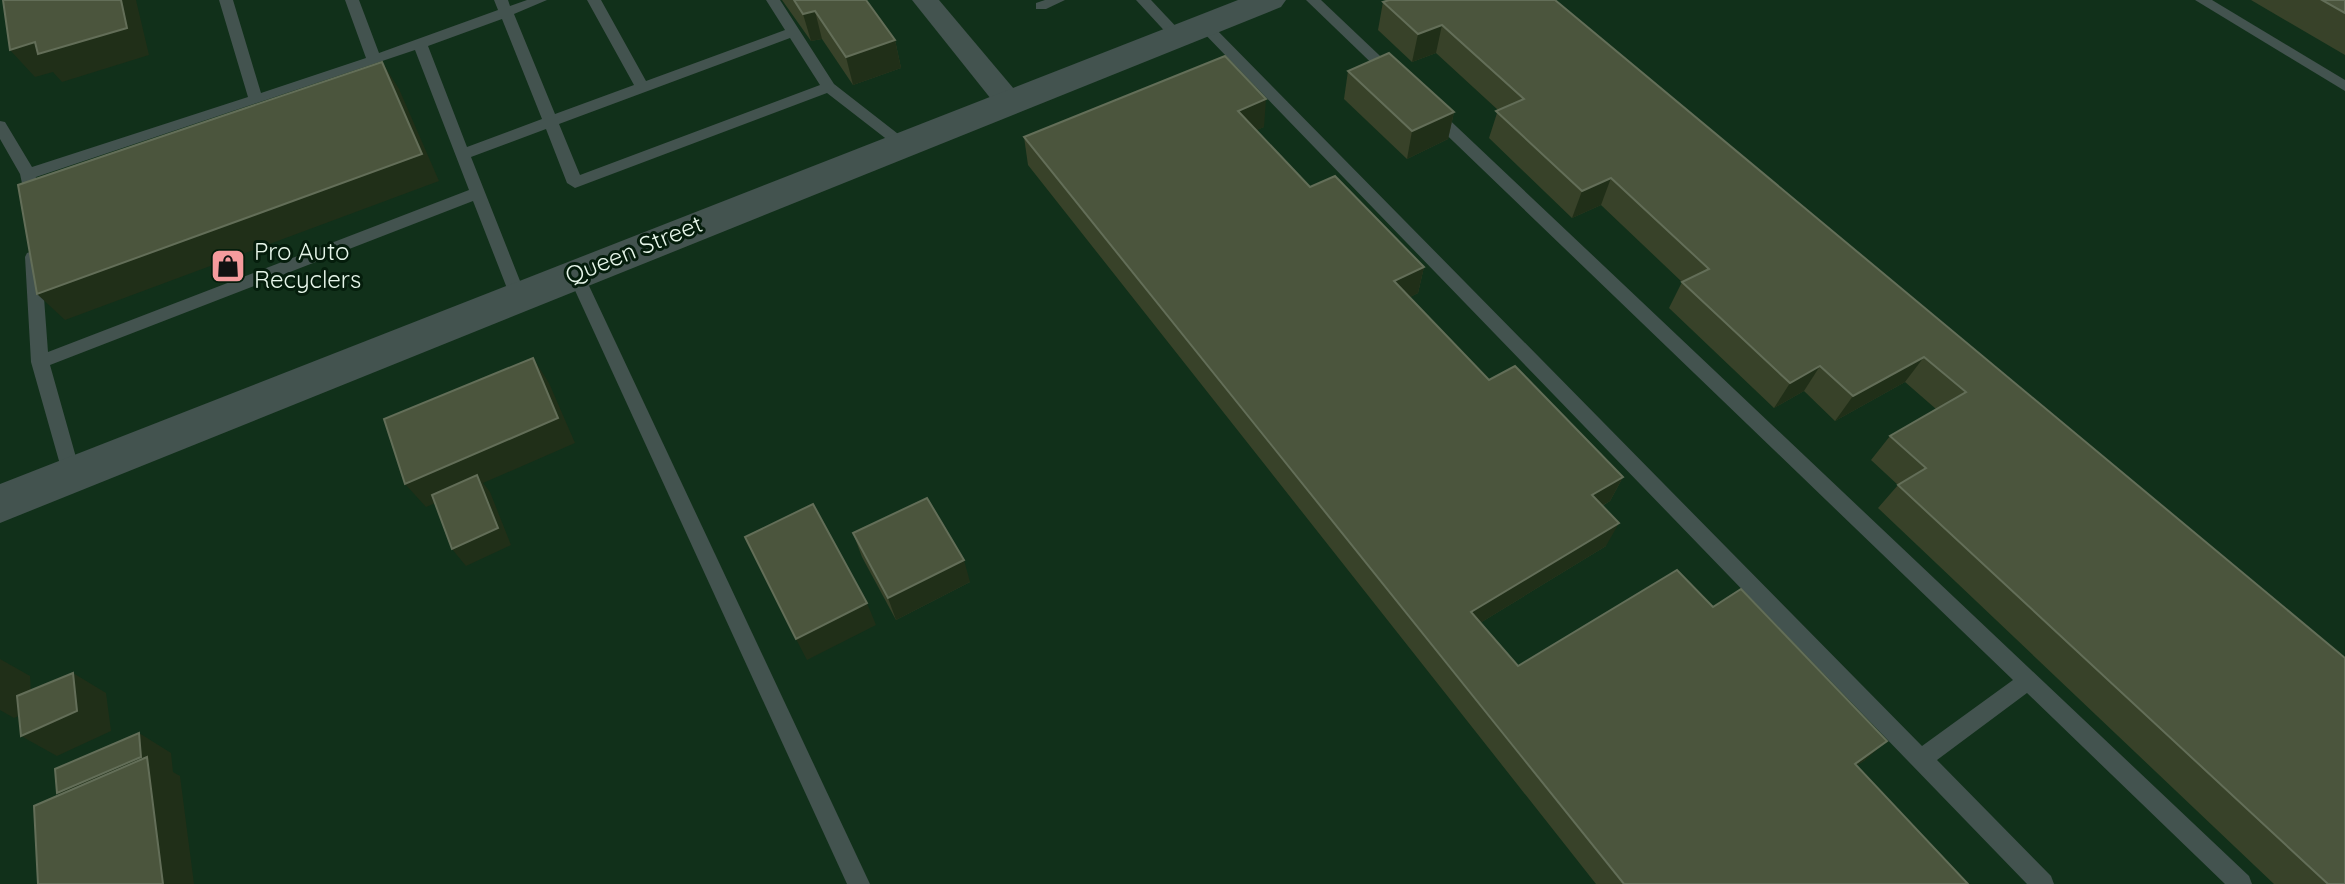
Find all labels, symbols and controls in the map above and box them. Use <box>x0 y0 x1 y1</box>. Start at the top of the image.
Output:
street label: Queen Street <box>561 208 707 290</box>
place label: Pro Auto Recyclers <box>254 236 361 294</box>
shop icon: Pro Auto Recyclers <box>209 247 247 285</box>

